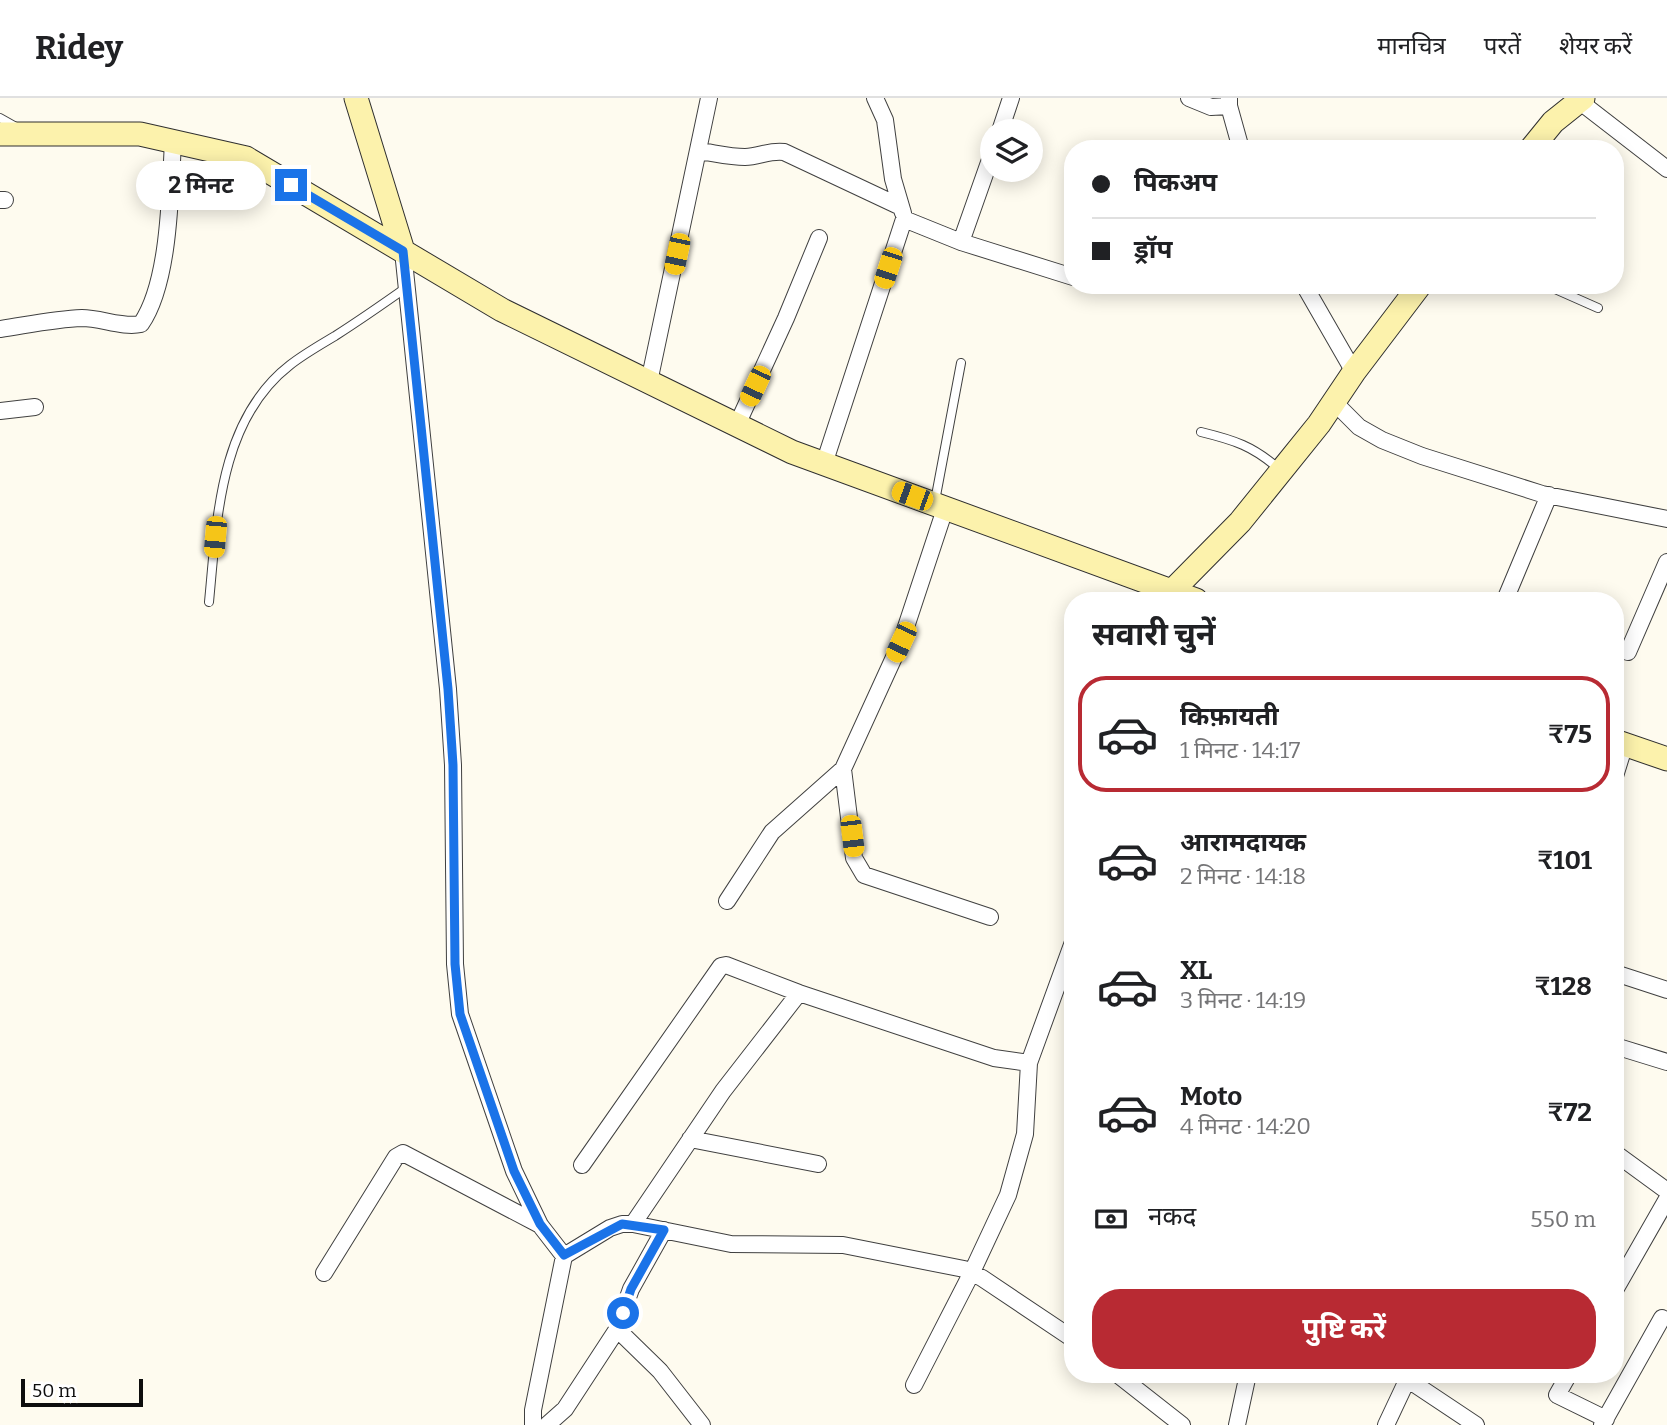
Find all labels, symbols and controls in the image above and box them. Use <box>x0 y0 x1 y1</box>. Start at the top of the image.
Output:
text: Ridey <box>35 28 123 68</box>
text: मानचित्र <box>1377 32 1446 60</box>
text: परतें <box>1484 32 1521 60</box>
text: शेयर करें <box>1559 32 1632 60</box>
map controls <box>980 119 1043 182</box>
button: layers <box>980 119 1043 182</box>
callout: 2 मिनट <box>137 160 266 210</box>
text: पिकअप <box>1134 167 1217 198</box>
route end <box>275 169 307 201</box>
text: 2 मिनट <box>168 171 234 199</box>
car <box>663 231 692 277</box>
text: ड्रॉप <box>1134 234 1172 265</box>
car <box>872 245 905 291</box>
car <box>737 363 774 409</box>
car <box>889 479 936 513</box>
car <box>203 515 228 559</box>
text: सवारी चुनें <box>1092 615 1216 653</box>
car <box>883 619 920 665</box>
text: किफ़ायती <box>1180 701 1279 732</box>
icon: car <box>1096 703 1159 766</box>
text: ₹75 <box>1548 719 1592 750</box>
text: 1 मिनट · 14:17 <box>1180 736 1300 764</box>
car <box>840 814 865 858</box>
text: आरामदायक <box>1180 827 1306 858</box>
icon: car <box>1096 829 1159 892</box>
text: ₹101 <box>1537 845 1592 876</box>
text: 2 मिनट · 14:18 <box>1180 862 1306 890</box>
icon: car <box>1096 955 1159 1018</box>
text: XL <box>1180 955 1212 986</box>
text: ₹128 <box>1534 971 1592 1002</box>
text: 3 मिनट · 14:19 <box>1180 986 1306 1014</box>
icon: car <box>1096 1081 1159 1144</box>
text: Moto <box>1180 1081 1242 1112</box>
text: ₹72 <box>1547 1097 1592 1128</box>
text: 4 मिनट · 14:20 <box>1180 1112 1311 1140</box>
icon: cash <box>1092 1200 1130 1238</box>
text: नकद <box>1148 1201 1196 1232</box>
text: 550 m <box>1530 1205 1596 1233</box>
button: पुष्टि करें <box>1092 1289 1596 1369</box>
route start <box>607 1297 639 1329</box>
scale bar <box>21 1376 144 1408</box>
text: 50 m <box>32 1379 76 1402</box>

